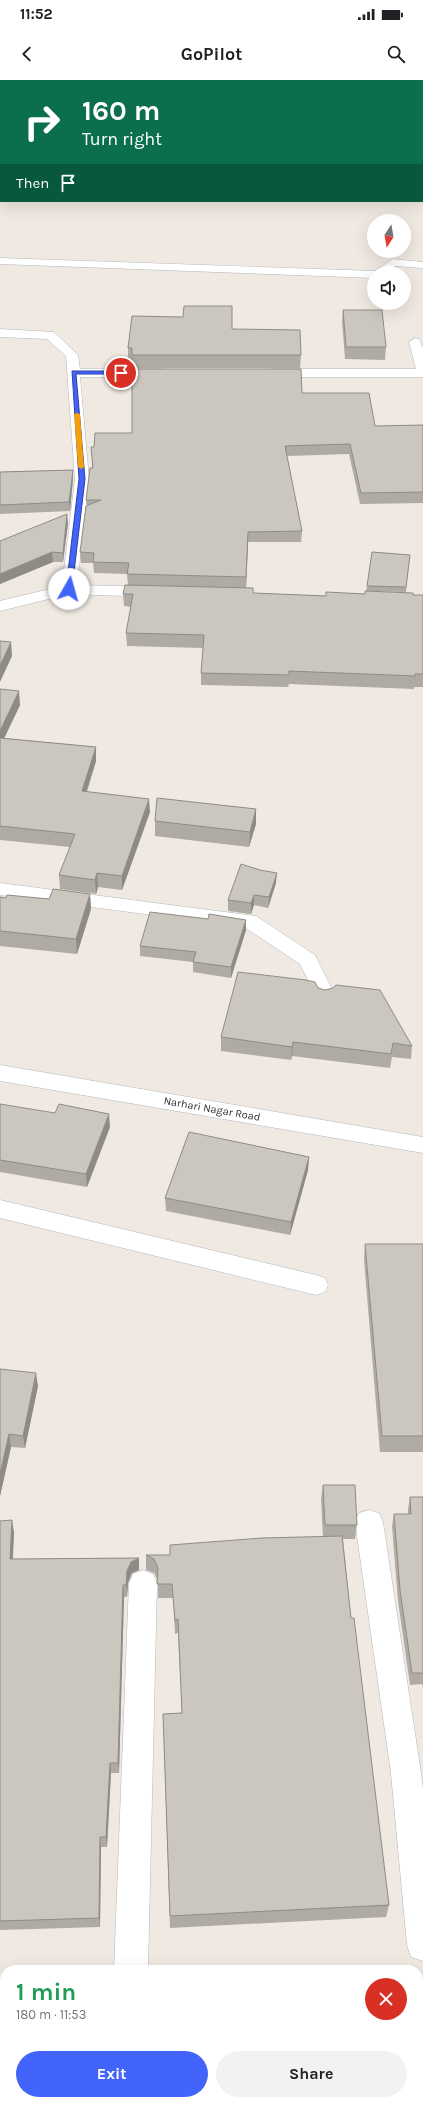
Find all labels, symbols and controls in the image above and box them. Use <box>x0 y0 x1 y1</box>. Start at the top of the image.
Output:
text: 11:52 <box>20 5 53 23</box>
icon: back <box>16 43 38 65</box>
text: GoPilot <box>181 43 242 65</box>
icon: search <box>385 43 407 65</box>
text: 160 m <box>82 94 160 127</box>
icon: right <box>16 96 68 148</box>
text: Turn right <box>82 128 162 150</box>
icon: arrive <box>57 172 79 194</box>
text: Then <box>16 174 49 192</box>
north arrow <box>367 214 411 258</box>
map controls <box>367 214 411 310</box>
button: sound <box>367 266 411 310</box>
pin <box>104 356 138 390</box>
icon: arrive <box>110 362 132 384</box>
position arrow <box>48 568 90 610</box>
street label: Narhari Nagar Road <box>163 1094 261 1124</box>
text: 1 min <box>16 1978 76 2006</box>
button: close <box>365 1978 407 2020</box>
text: 180 m · 11:53 <box>16 2007 86 2022</box>
button: Exit <box>16 2051 208 2097</box>
button: Share <box>216 2051 407 2097</box>

